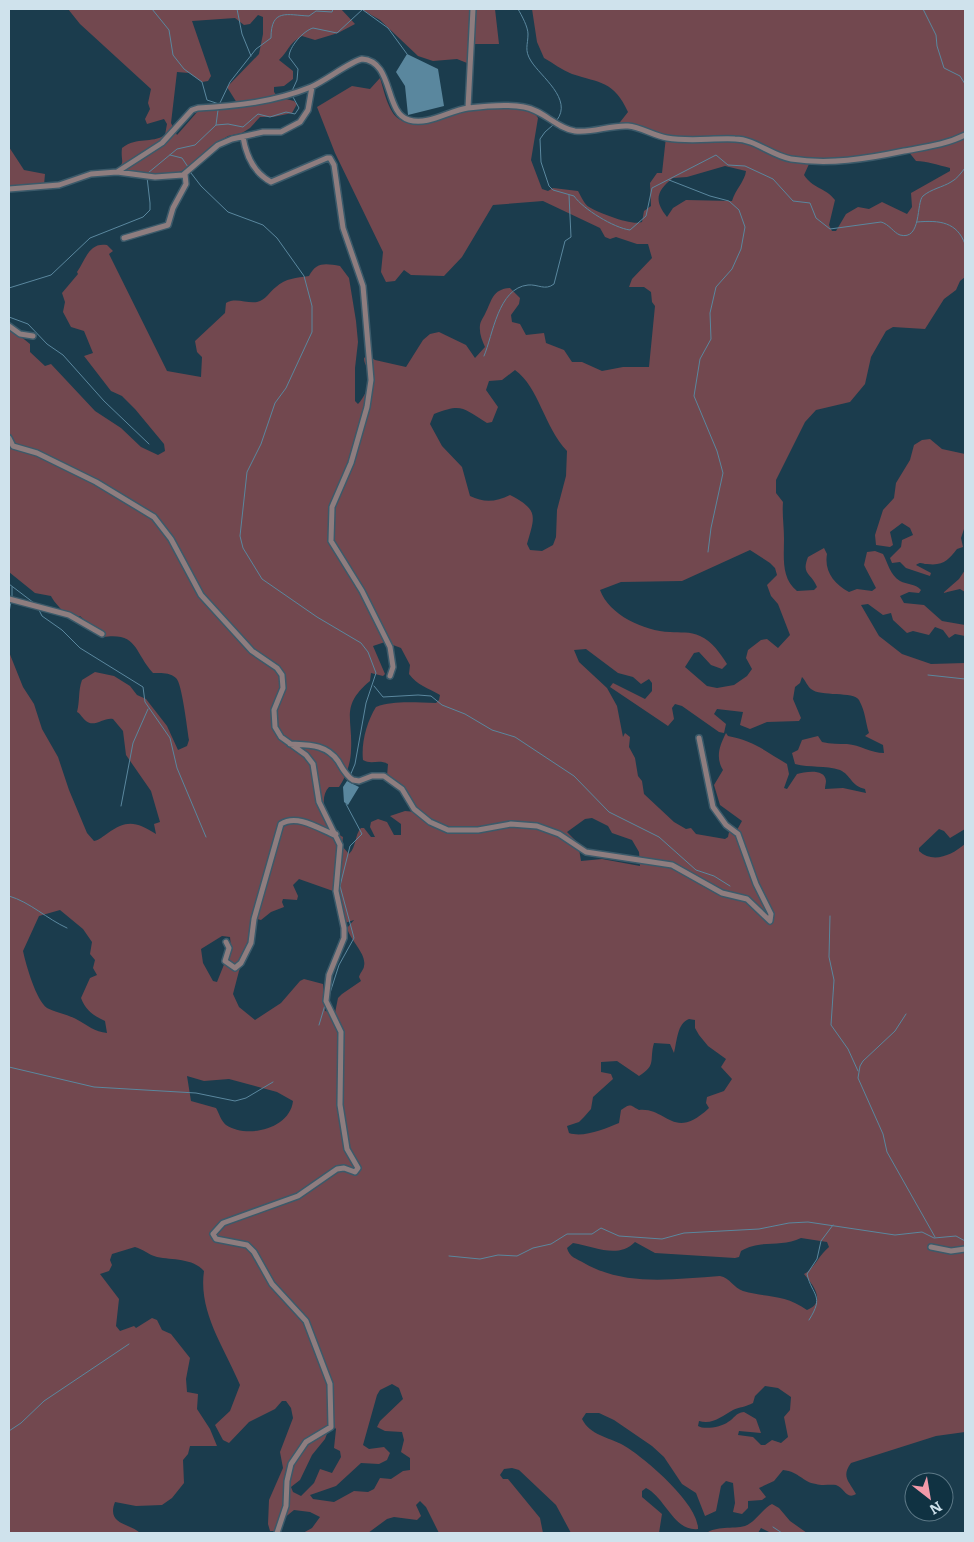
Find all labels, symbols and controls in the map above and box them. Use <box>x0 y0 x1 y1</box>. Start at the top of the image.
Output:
north arrow <box>904 1472 954 1522</box>
text: N <box>926 1497 946 1521</box>

